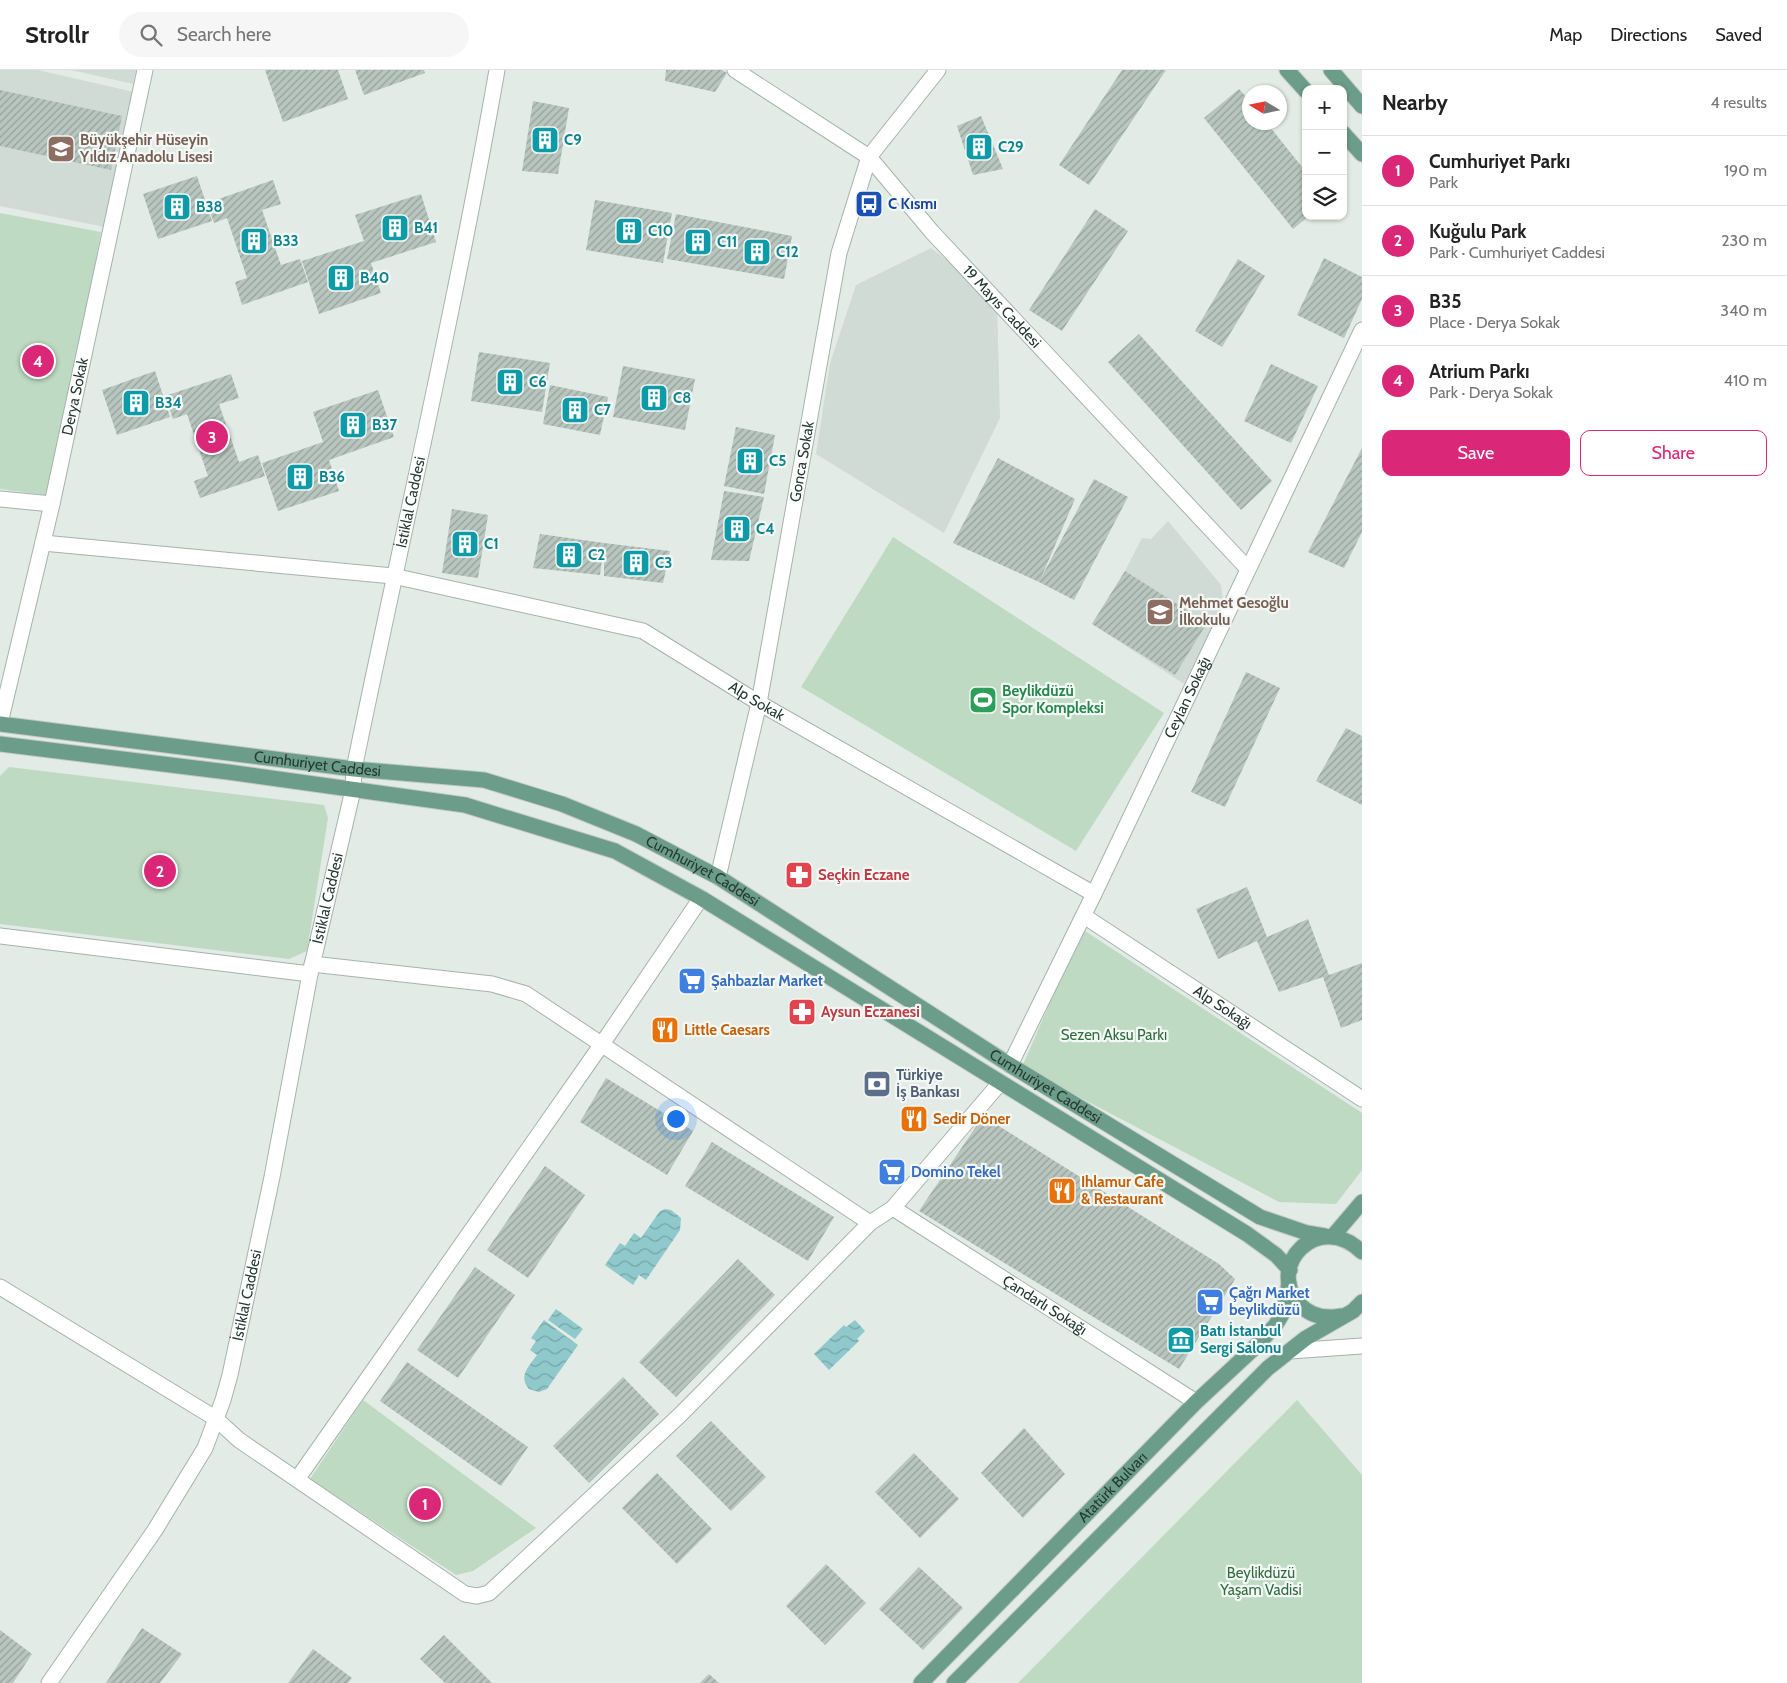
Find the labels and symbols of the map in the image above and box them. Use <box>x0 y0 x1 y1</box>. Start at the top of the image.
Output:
north arrow <box>1242 85 1287 130</box>
building icon: C9 <box>530 125 560 155</box>
place label: Büyükşehir Hüseyin Yıldız Anadolu Lisesi <box>79 131 213 166</box>
place label: C9 <box>564 131 582 149</box>
building icon: C29 <box>964 132 994 162</box>
school or university icon: Büyükşehir Hüseyin Yıldız Anadolu Lisesi <box>46 134 76 164</box>
place label: C29 <box>998 138 1024 156</box>
bus stop icon: C Kısmı <box>854 189 884 219</box>
building icon: B38 <box>162 192 192 222</box>
place label: C Kısmı <box>888 195 937 213</box>
place label: B38 <box>196 198 223 216</box>
building icon: B41 <box>380 213 410 243</box>
building icon: C10 <box>614 216 644 246</box>
place label: B41 <box>414 219 438 237</box>
place label: C10 <box>648 222 673 240</box>
building icon: B33 <box>239 226 269 256</box>
building icon: C11 <box>683 227 713 257</box>
place label: B33 <box>273 232 299 250</box>
place label: C11 <box>717 233 737 251</box>
building icon: C12 <box>742 237 772 267</box>
place label: C12 <box>776 243 799 261</box>
street label: 19 Mayıs Caddesi <box>959 262 1045 352</box>
building icon: B40 <box>326 263 356 293</box>
place label: B40 <box>360 269 389 287</box>
pin: 4 <box>22 342 54 380</box>
street label: Derya Sokak <box>58 356 92 437</box>
building icon: C6 <box>495 367 525 397</box>
place label: C6 <box>529 373 547 391</box>
building icon: C8 <box>639 383 669 413</box>
building icon: B34 <box>121 388 151 418</box>
place label: C8 <box>673 389 691 407</box>
place label: B34 <box>155 394 182 412</box>
building icon: C7 <box>560 395 590 425</box>
place label: C7 <box>594 401 611 419</box>
building icon: B37 <box>338 410 368 440</box>
place label: B37 <box>372 416 397 434</box>
pin: 3 <box>196 418 228 456</box>
street label: Gonca Sokak <box>786 420 818 503</box>
building icon: C5 <box>735 446 765 476</box>
place label: C5 <box>769 452 786 470</box>
street label: İstiklal Caddesi <box>391 455 429 550</box>
building icon: B36 <box>285 462 315 492</box>
place label: B36 <box>319 468 345 486</box>
building icon: C4 <box>722 514 752 544</box>
place label: C4 <box>756 520 774 538</box>
building icon: C1 <box>450 529 480 559</box>
place label: C1 <box>484 535 499 553</box>
building icon: C2 <box>554 540 584 570</box>
place label: C2 <box>588 546 605 564</box>
building icon: C3 <box>621 548 651 578</box>
place label: C3 <box>655 554 672 572</box>
place label: Mehmet Gesoğlu İlkokulu <box>1179 594 1289 629</box>
school or university icon: Mehmet Gesoğlu İlkokulu <box>1145 597 1175 627</box>
street label: Ceylan Sokağı <box>1160 654 1214 741</box>
street label: Alp Sokak <box>725 677 788 725</box>
place label: Beylikdüzü Spor Kompleksi <box>1002 682 1104 717</box>
sports icon: Beylikdüzü Spor Kompleksi <box>968 685 998 715</box>
street label: Cumhuriyet Caddesi <box>253 747 382 780</box>
street label: Cumhuriyet Caddesi <box>643 832 763 910</box>
street label: İstiklal Caddesi <box>307 851 347 946</box>
pin: 2 <box>144 852 176 890</box>
pharmacy icon: Seçkin Eczane <box>784 860 814 890</box>
place label: Seçkin Eczane <box>818 866 910 884</box>
supermarket icon: Şahbazlar Market <box>677 966 707 996</box>
place label: Şahbazlar Market <box>711 972 823 990</box>
street label: Alp Sokağı <box>1190 982 1255 1033</box>
pharmacy icon: Aysun Eczanesi <box>787 997 817 1027</box>
place label: Aysun Eczanesi <box>821 1003 920 1021</box>
restaurant icon: Little Caesars <box>650 1015 680 1045</box>
place label: Little Caesars <box>684 1021 770 1039</box>
park label: Sezen Aksu Parkı <box>1061 1026 1167 1044</box>
street label: Cumhuriyet Caddesi <box>986 1045 1105 1127</box>
place label: Türkiye İş Bankası <box>896 1066 960 1101</box>
bank icon: Türkiye İş Bankası <box>862 1069 892 1099</box>
restaurant icon: Sedir Döner <box>899 1104 929 1134</box>
your location <box>663 1106 689 1132</box>
place label: Sedir Döner <box>933 1110 1010 1128</box>
supermarket icon: Domino Tekel <box>877 1157 907 1187</box>
place label: Domino Tekel <box>911 1163 1001 1181</box>
place label: Ihlamur Cafe & Restaurant <box>1081 1173 1164 1208</box>
restaurant icon: Ihlamur Cafe & Restaurant <box>1047 1176 1077 1206</box>
street label: İstiklal Caddesi <box>228 1248 265 1342</box>
street label: Çandarlı Sokağı <box>999 1271 1090 1339</box>
place label: Çağrı Market beylikdüzü <box>1229 1284 1310 1319</box>
supermarket icon: Çağrı Market beylikdüzü <box>1195 1287 1225 1317</box>
place label: Batı İstanbul Sergi Salonu <box>1200 1322 1281 1357</box>
museum icon: Batı İstanbul Sergi Salonu <box>1166 1325 1196 1355</box>
street label: Atatürk Bulvarı <box>1074 1448 1151 1526</box>
pin: 1 <box>409 1485 441 1523</box>
park label: Beylikdüzü Yaşam Vadisi <box>1219 1564 1302 1599</box>

